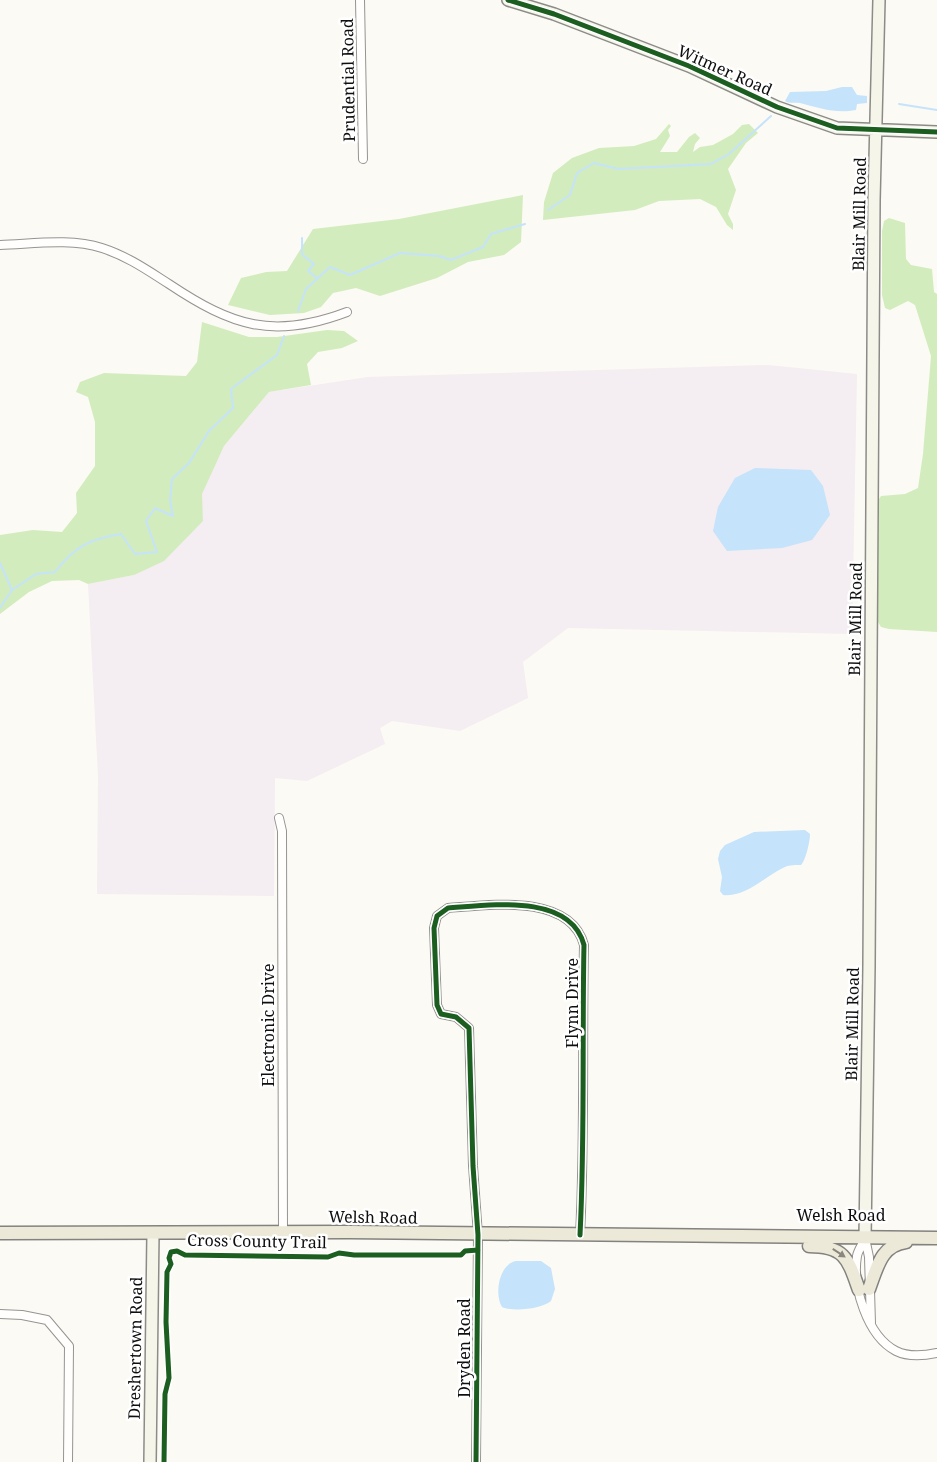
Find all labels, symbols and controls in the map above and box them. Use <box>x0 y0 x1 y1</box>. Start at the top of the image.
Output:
street label: Prudential Road <box>336 18 360 142</box>
street label: Witmer Road <box>674 39 776 101</box>
street label: Blair Mill Road <box>847 157 871 271</box>
street label: Blair Mill Road <box>843 562 867 676</box>
street label: Flynn Drive <box>561 958 583 1048</box>
street label: Electronic Drive <box>257 963 279 1087</box>
street label: Blair Mill Road <box>840 967 864 1081</box>
street label: Welsh Road <box>796 1204 886 1226</box>
street label: Welsh Road <box>328 1205 418 1229</box>
street label: Cross County Trail <box>187 1229 327 1253</box>
one-way arrow <box>832 1248 845 1258</box>
street label: Dreshertown Road <box>123 1276 147 1420</box>
street label: Dryden Road <box>453 1298 475 1398</box>

